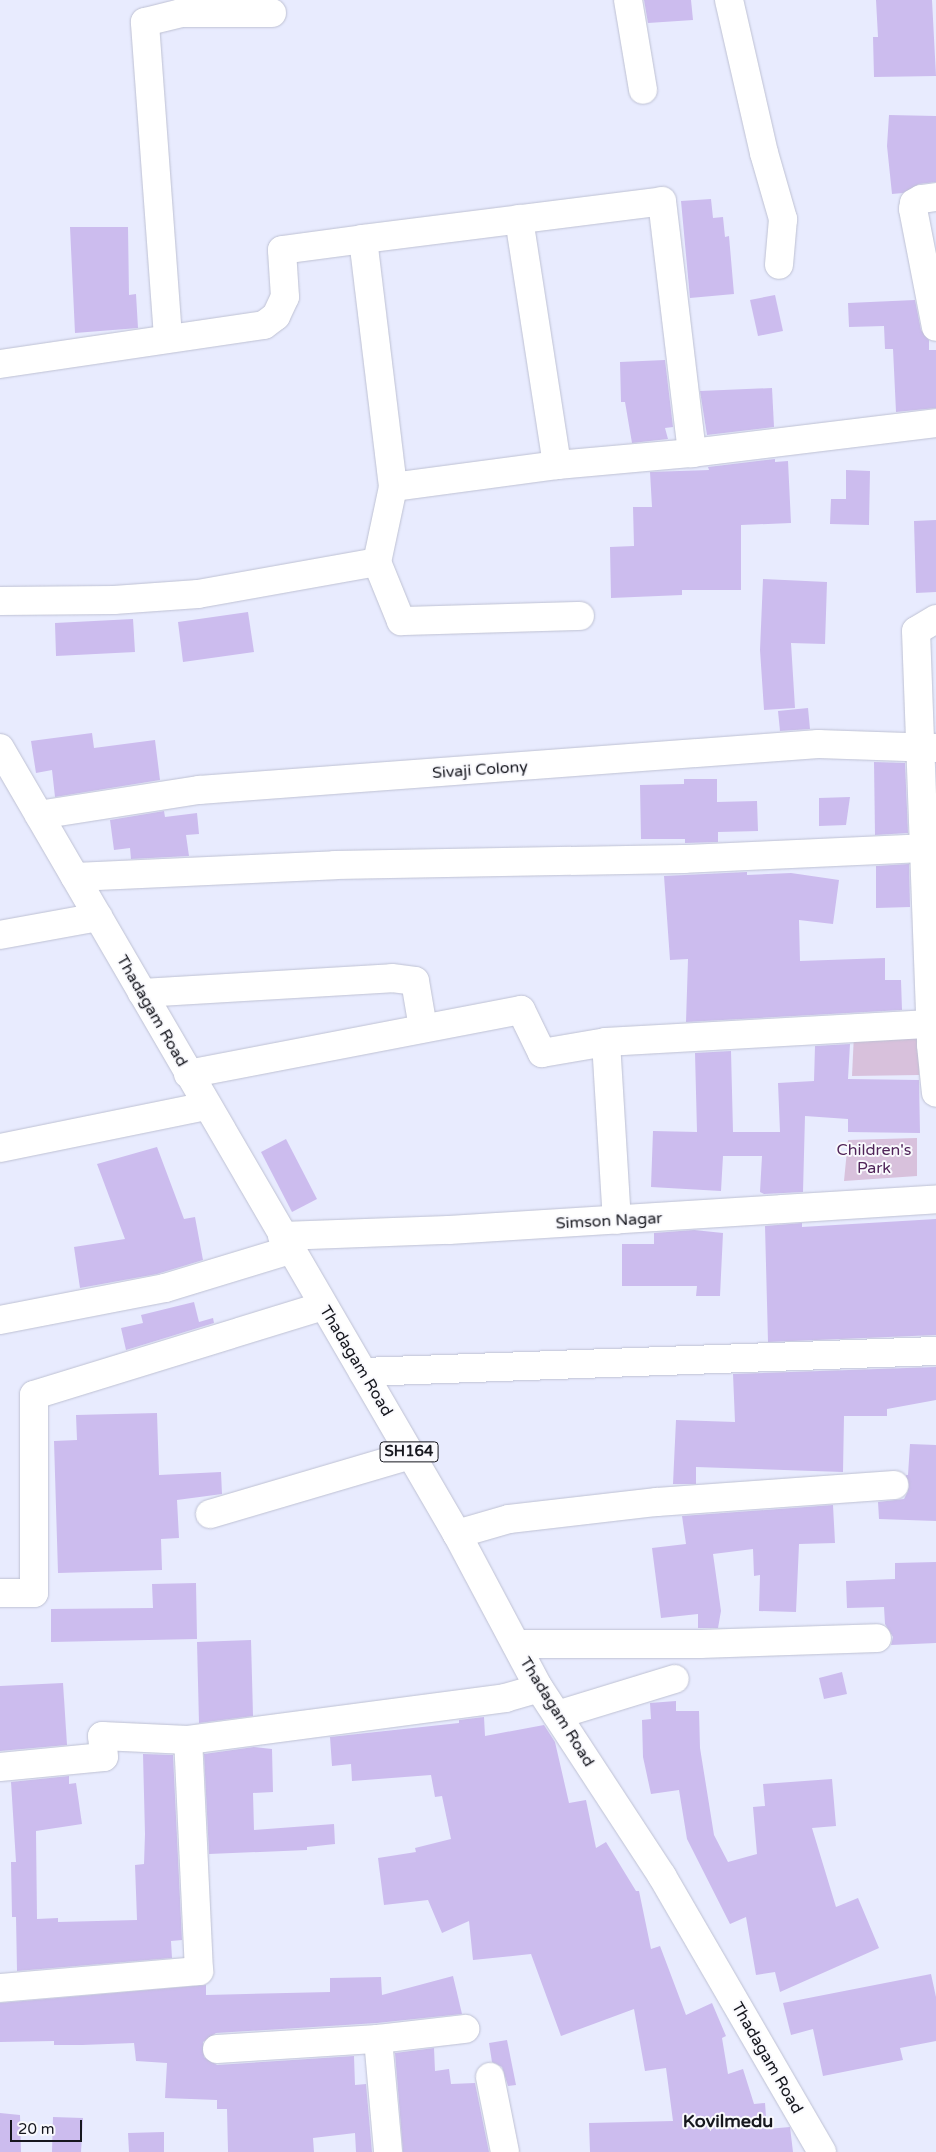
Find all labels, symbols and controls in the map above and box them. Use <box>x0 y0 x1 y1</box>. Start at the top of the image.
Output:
street label: Sivaji Colony <box>432 757 528 783</box>
street label: Thadagam Road <box>112 952 192 1070</box>
park label: Children's Park <box>837 1140 911 1178</box>
street label: Simson Nagar <box>555 1209 663 1233</box>
street label: Thadagam Road <box>315 1302 397 1420</box>
road number: SH164 <box>379 1440 439 1464</box>
street label: Thadagam Road <box>516 1654 598 1770</box>
street label: Thadagam Road <box>727 1999 807 2117</box>
scale bar <box>12 2110 85 2142</box>
district label: Kovilmedu <box>683 2110 773 2132</box>
text: 20 m <box>18 2120 55 2138</box>

